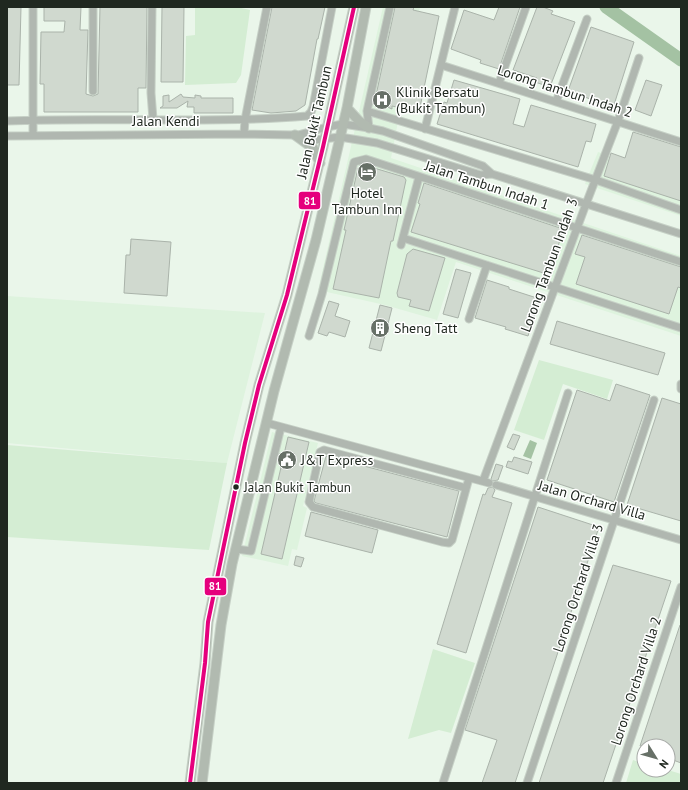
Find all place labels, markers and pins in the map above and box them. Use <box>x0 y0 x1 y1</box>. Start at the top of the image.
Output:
place label: Klinik Bersatu (Bukit Tambun) <box>396 83 486 117</box>
hospital icon: Klinik Bersatu (Bukit Tambun) <box>371 89 393 111</box>
hotel icon: Hotel Tambun Inn <box>356 161 378 183</box>
place label: Hotel Tambun Inn <box>332 184 402 218</box>
building icon: Sheng Tatt <box>369 317 391 339</box>
place label: Sheng Tatt <box>394 319 458 337</box>
public building icon: J&T Express <box>276 449 298 471</box>
place label: J&T Express <box>300 451 373 469</box>
place label: Jalan Bukit Tambun <box>243 479 351 496</box>
marker: Jalan Bukit Tambun <box>231 482 241 492</box>

